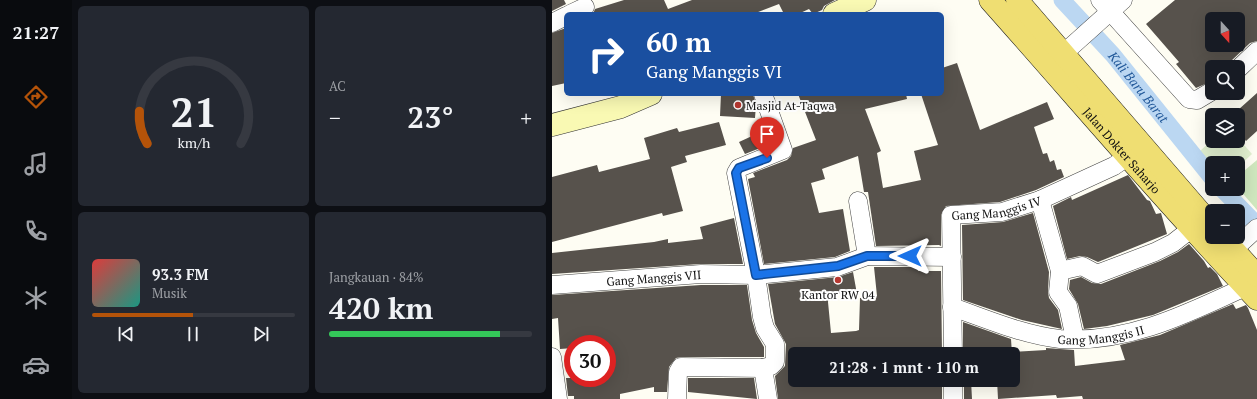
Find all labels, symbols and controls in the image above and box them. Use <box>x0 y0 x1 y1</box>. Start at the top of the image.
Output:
north arrow <box>1205 12 1245 52</box>
map controls <box>1205 12 1245 244</box>
text: 21:27 <box>13 20 59 44</box>
text: 60 m <box>646 23 711 60</box>
icon: right <box>580 28 632 80</box>
water label: Kali Baru Barat <box>1104 47 1173 127</box>
text: Gang Manggis VI <box>646 59 782 83</box>
button: search <box>1205 60 1245 100</box>
text: AC <box>329 77 346 95</box>
icon: directions <box>22 83 50 111</box>
text: 21 <box>170 84 217 139</box>
text: 23° <box>407 97 454 137</box>
place label: Masjid At-Taqwa <box>746 98 835 113</box>
marker: Masjid At-Taqwa <box>733 100 743 110</box>
text: − <box>329 103 341 132</box>
text: + <box>520 103 532 132</box>
street label: Jalan Dokter Saharjo <box>1080 104 1164 197</box>
button: layers <box>1205 108 1245 148</box>
pin <box>750 117 784 158</box>
icon: arrive <box>756 123 778 145</box>
text: km/h <box>177 132 211 151</box>
icon: music <box>22 150 50 178</box>
button: + <box>1205 156 1245 196</box>
street label: Gang Manggis IV <box>951 192 1044 222</box>
button: − <box>1205 204 1245 244</box>
icon: phone <box>22 217 50 245</box>
position arrow <box>889 235 931 277</box>
text: 93.3 FM <box>152 264 209 284</box>
street label: Gang Manggis VII <box>606 267 702 288</box>
text: Jangkauan · 84% <box>329 268 423 286</box>
marker: Kantor RW 04 <box>833 275 843 285</box>
icon: climate <box>22 284 50 312</box>
text: Musik <box>152 284 187 302</box>
place label: Kantor RW 04 <box>801 287 875 302</box>
text: 420 km <box>329 288 433 328</box>
street label: Gang Manggis II <box>1057 322 1146 347</box>
icon: previous <box>115 323 137 345</box>
icon: pause <box>182 323 204 345</box>
icon: next <box>250 323 272 345</box>
speed limit sign: 30 <box>564 335 616 387</box>
icon: car <box>22 351 50 379</box>
text: 21:28 · 1 mnt · 110 m <box>829 357 979 377</box>

